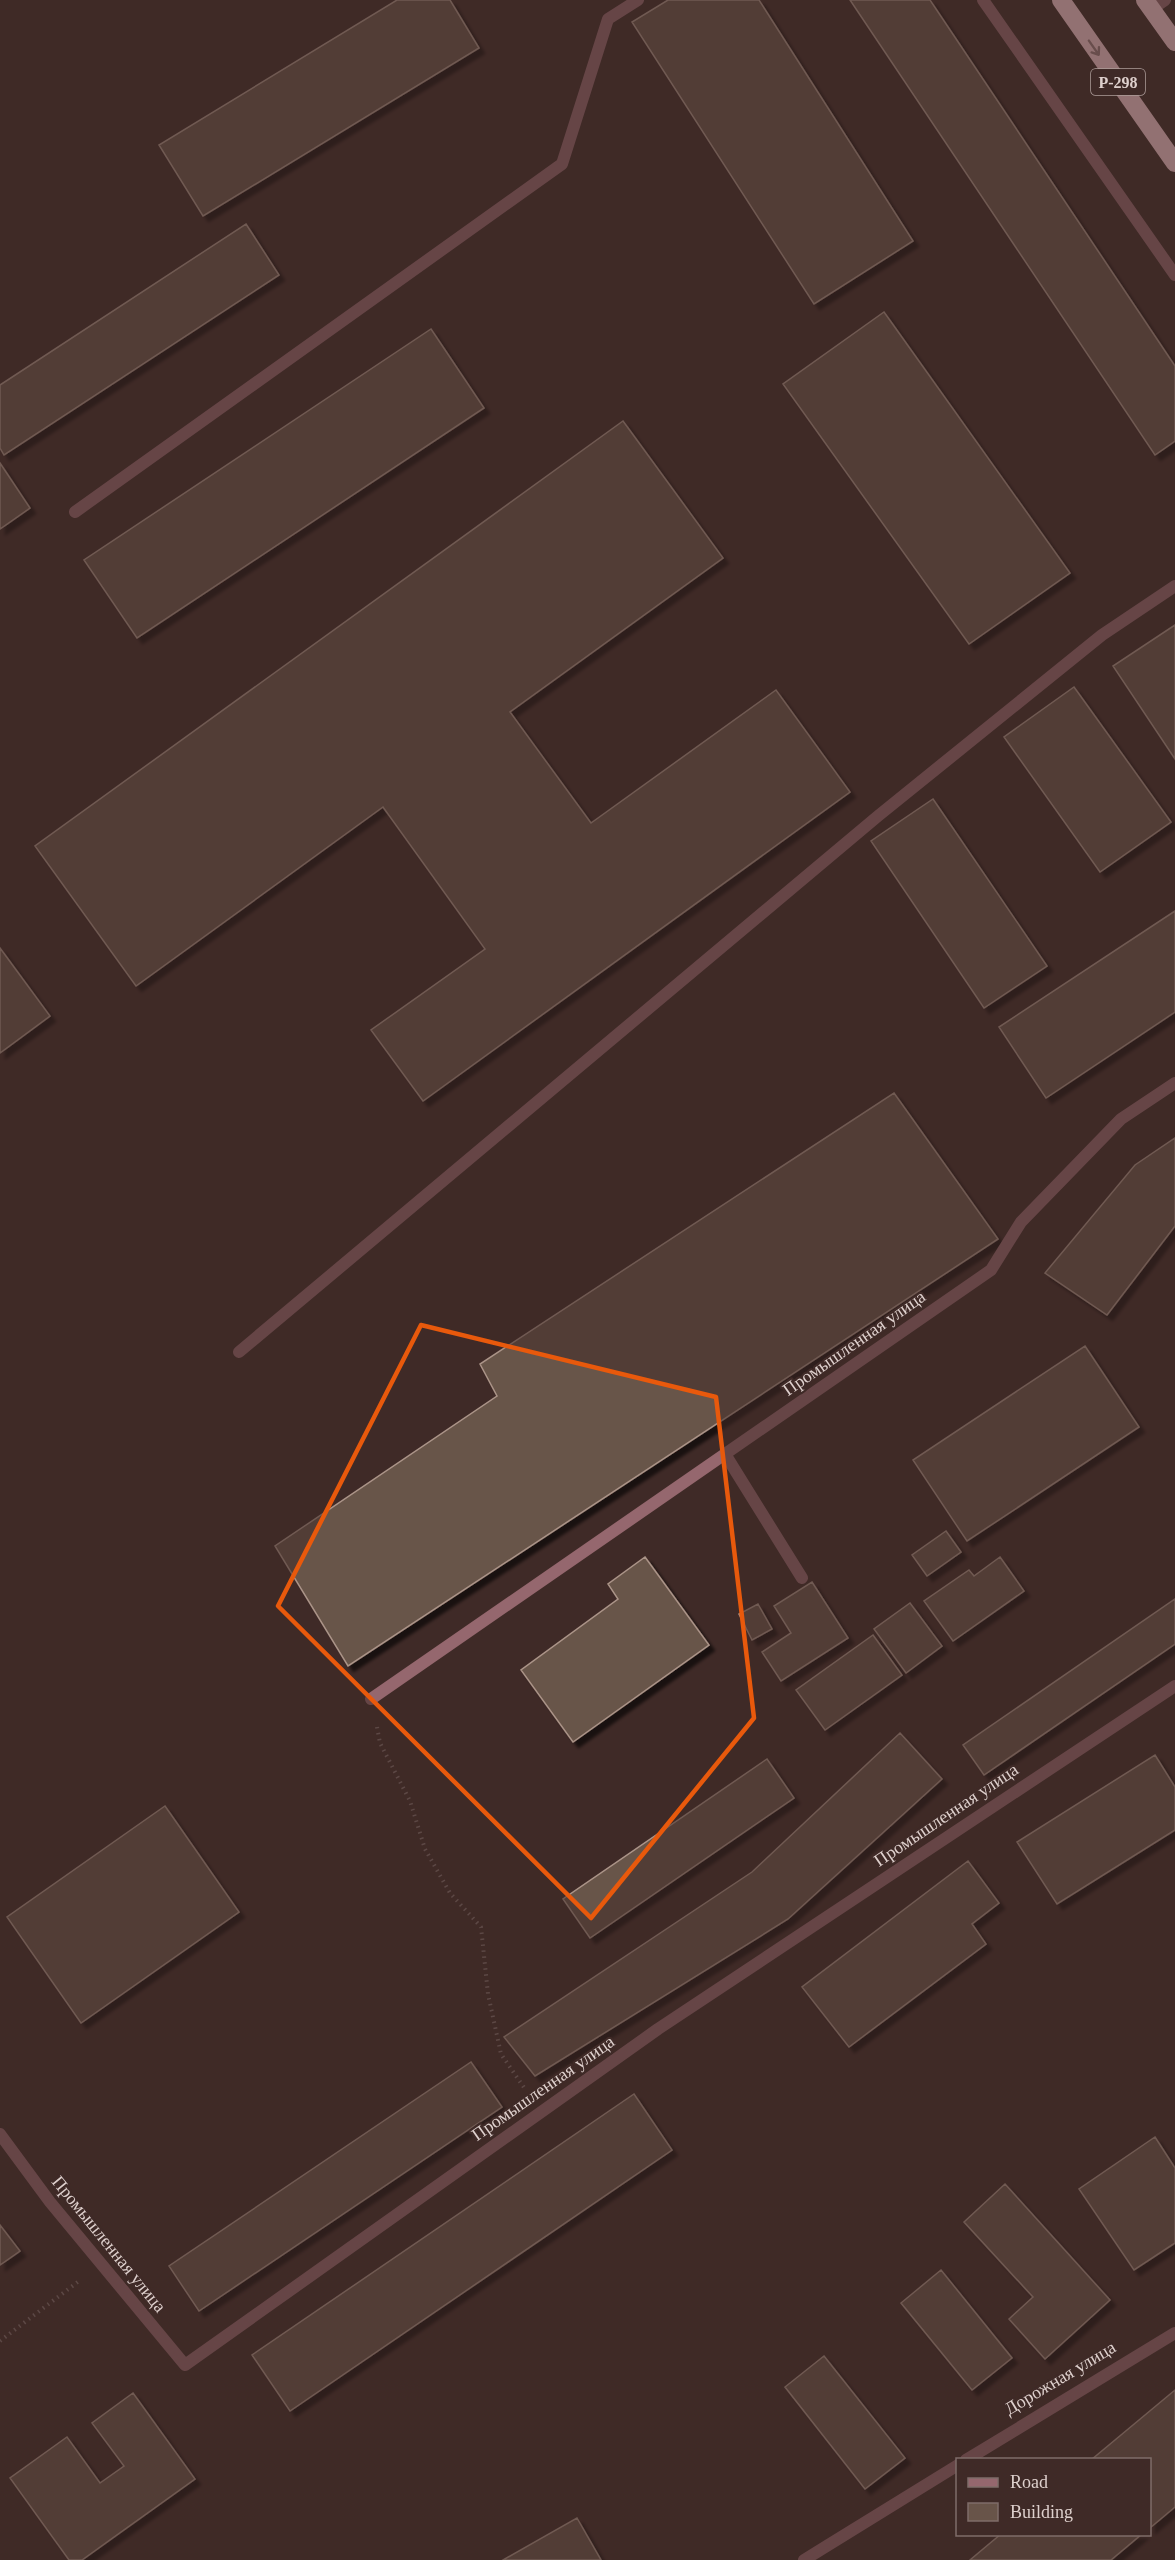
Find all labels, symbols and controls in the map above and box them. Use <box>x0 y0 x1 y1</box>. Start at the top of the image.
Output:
one-way arrow <box>1088 39 1100 56</box>
road number: Р-298 <box>1091 69 1145 95</box>
street label: Промышленная улица <box>779 1286 929 1400</box>
street label: Промышленная улица <box>870 1759 1022 1871</box>
street label: Промышленная улица <box>468 2031 618 2145</box>
street label: Промышленная улица <box>48 2172 170 2316</box>
street label: Дорожная улица <box>1001 2337 1119 2419</box>
legend <box>956 2458 1151 2536</box>
text: Road <box>1010 2472 1048 2492</box>
text: Building <box>1010 2502 1073 2522</box>

